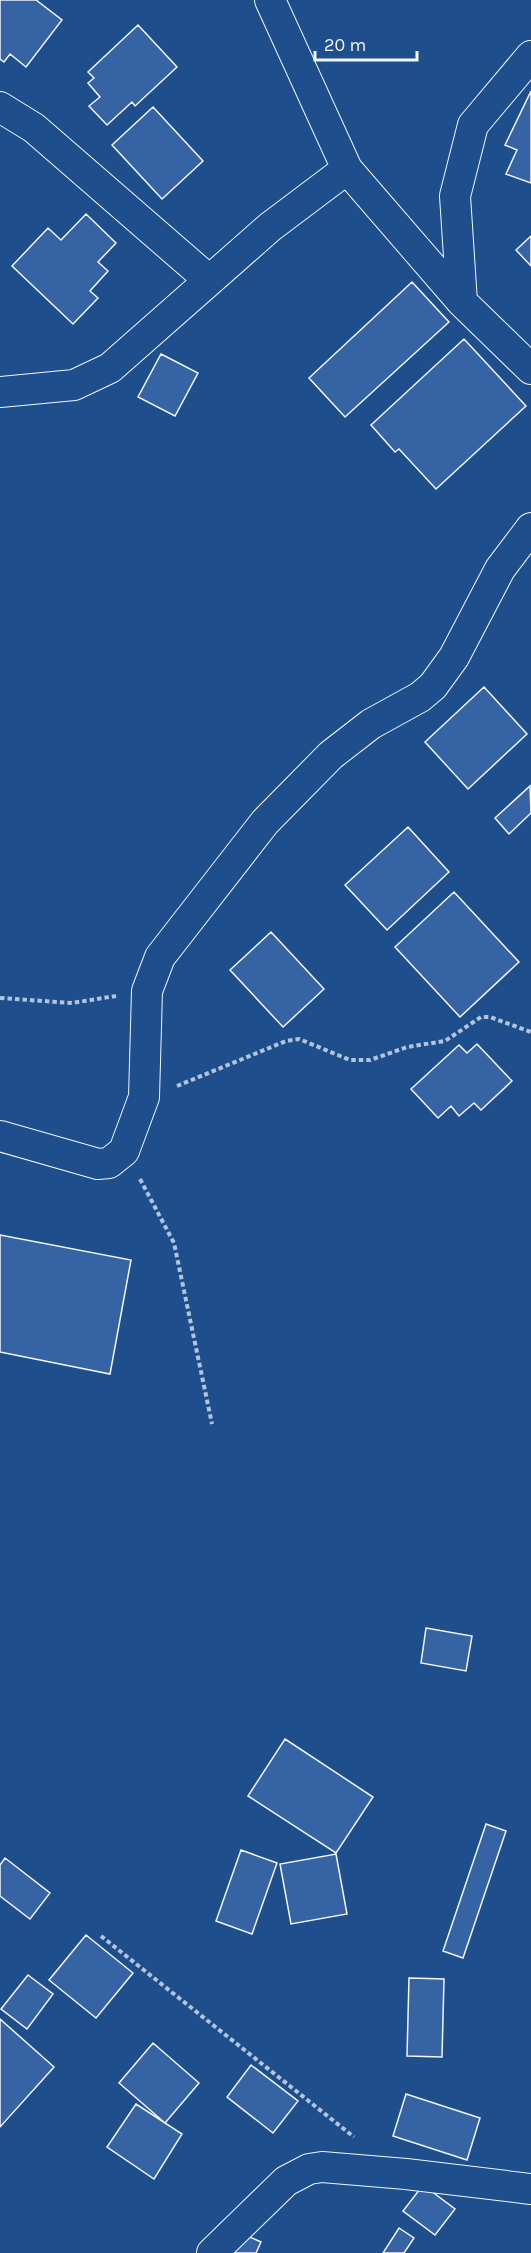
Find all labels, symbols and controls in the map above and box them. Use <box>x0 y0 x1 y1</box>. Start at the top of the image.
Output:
scale bar <box>315 24 417 62</box>
text: 20 m <box>324 34 366 56</box>

